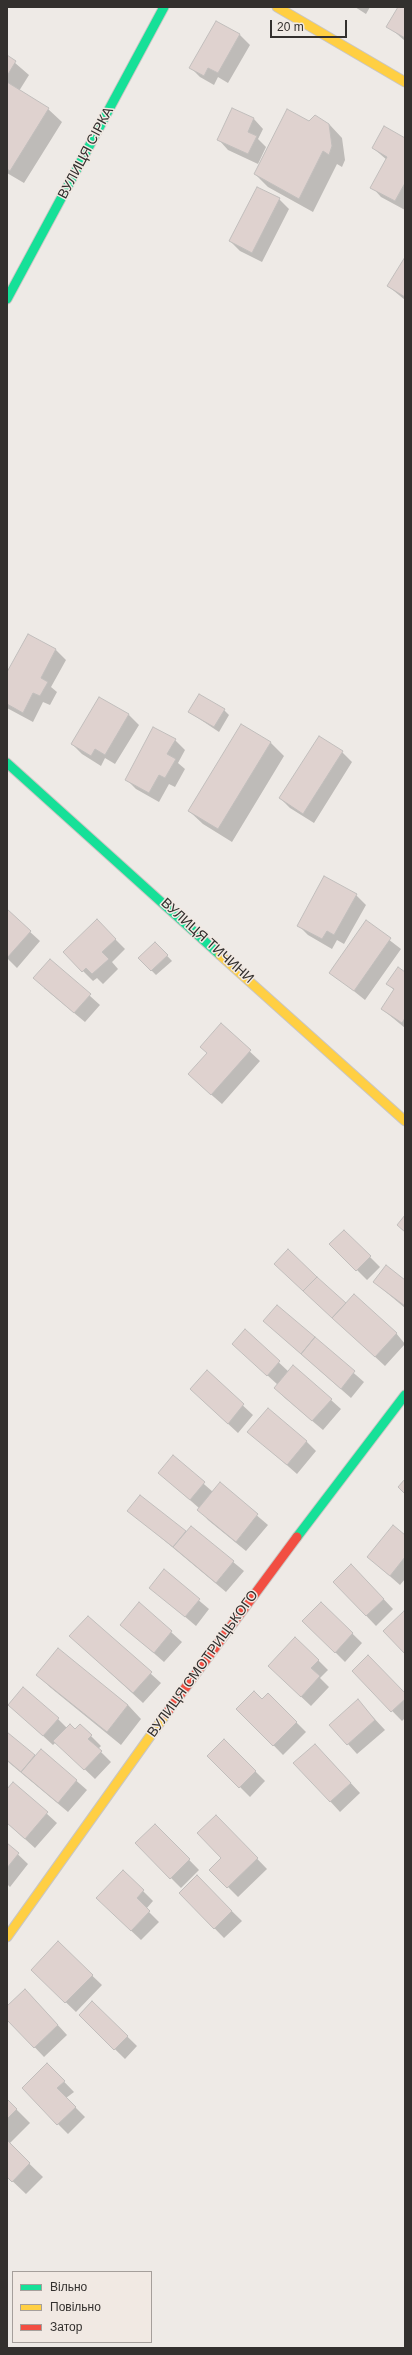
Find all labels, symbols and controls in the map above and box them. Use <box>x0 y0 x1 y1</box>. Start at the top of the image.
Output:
scale bar <box>272 12 349 38</box>
text: 20 m <box>277 20 304 34</box>
street label: ВУЛИЦЯ СІРКА <box>55 104 117 202</box>
street label: ВУЛИЦЯ ТИЧИНИ <box>157 895 257 987</box>
street label: ВУЛИЦЯ СМОТРИЦЬКОГО <box>144 1587 262 1741</box>
legend <box>12 2271 152 2343</box>
text: Вільно <box>50 2280 87 2294</box>
text: Повільно <box>50 2300 101 2314</box>
text: Затор <box>50 2320 82 2334</box>

